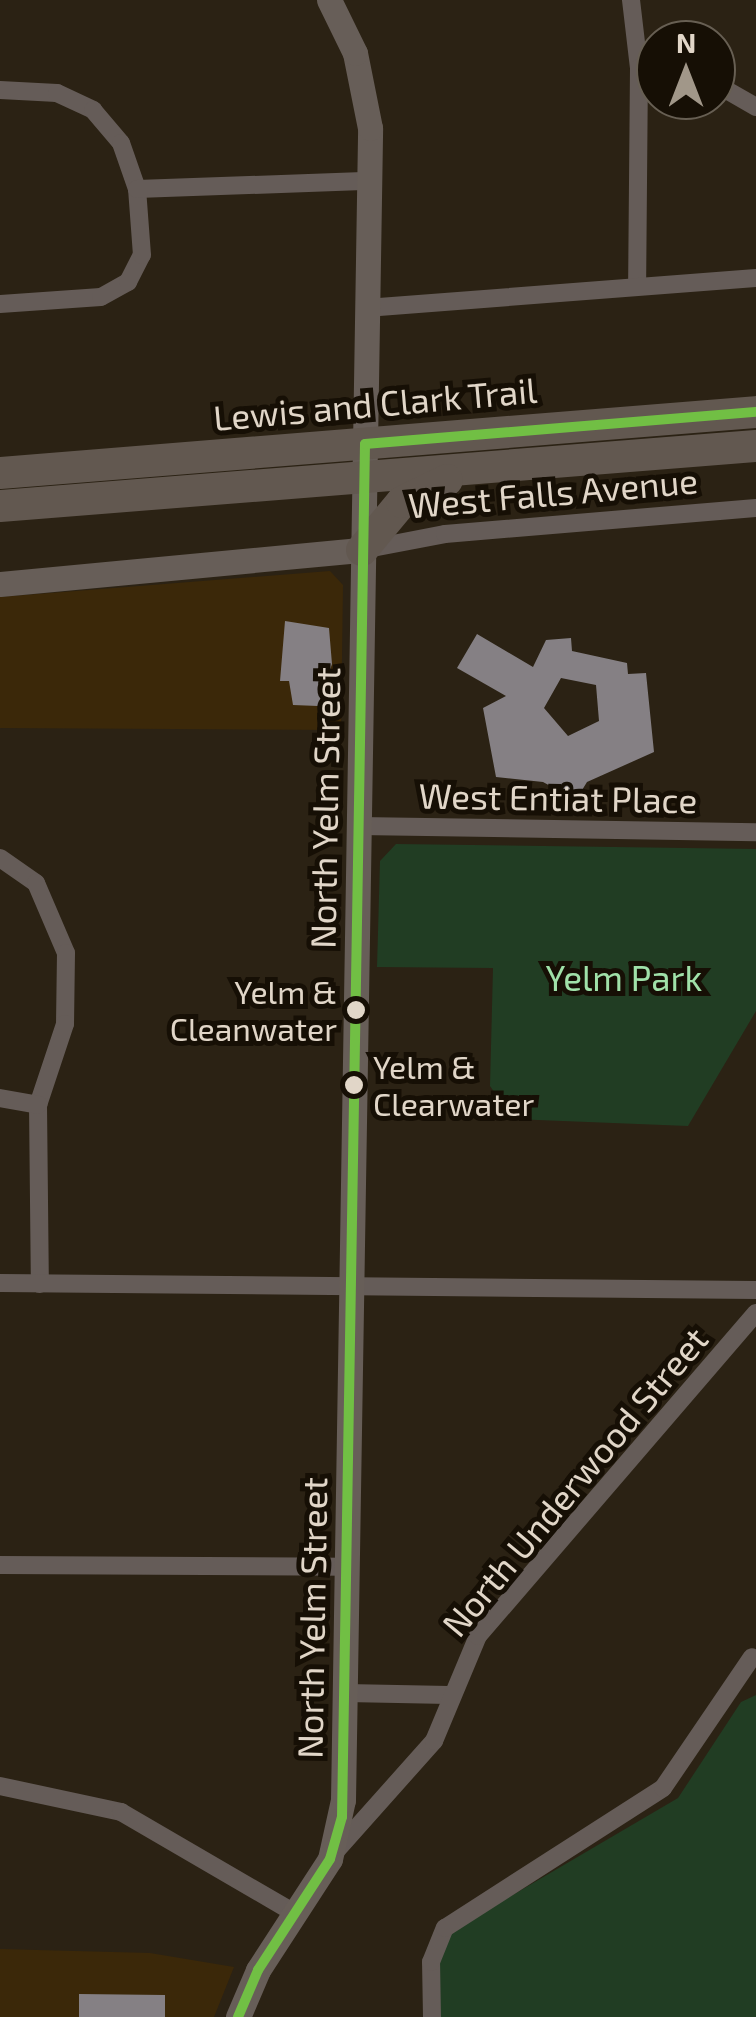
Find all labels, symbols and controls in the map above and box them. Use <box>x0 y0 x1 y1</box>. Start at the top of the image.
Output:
north arrow <box>636 20 736 120</box>
text: N <box>676 25 696 59</box>
street label: Lewis and Clark Trail <box>211 368 539 438</box>
street label: West Falls Avenue <box>406 458 700 526</box>
street label: North Yelm Street <box>301 666 347 950</box>
street label: West Entiat Place <box>418 774 698 820</box>
park label: Yelm Park <box>546 956 702 998</box>
place label: Yelm & Cleanwater <box>170 973 337 1048</box>
marker: Yelm & Cleanwater <box>346 1000 366 1020</box>
place label: Yelm & Clearwater <box>373 1048 534 1123</box>
marker: Yelm & Clearwater <box>344 1075 364 1095</box>
street label: North Underwood Street <box>433 1318 715 1644</box>
street label: North Yelm Street <box>288 1476 334 1760</box>

